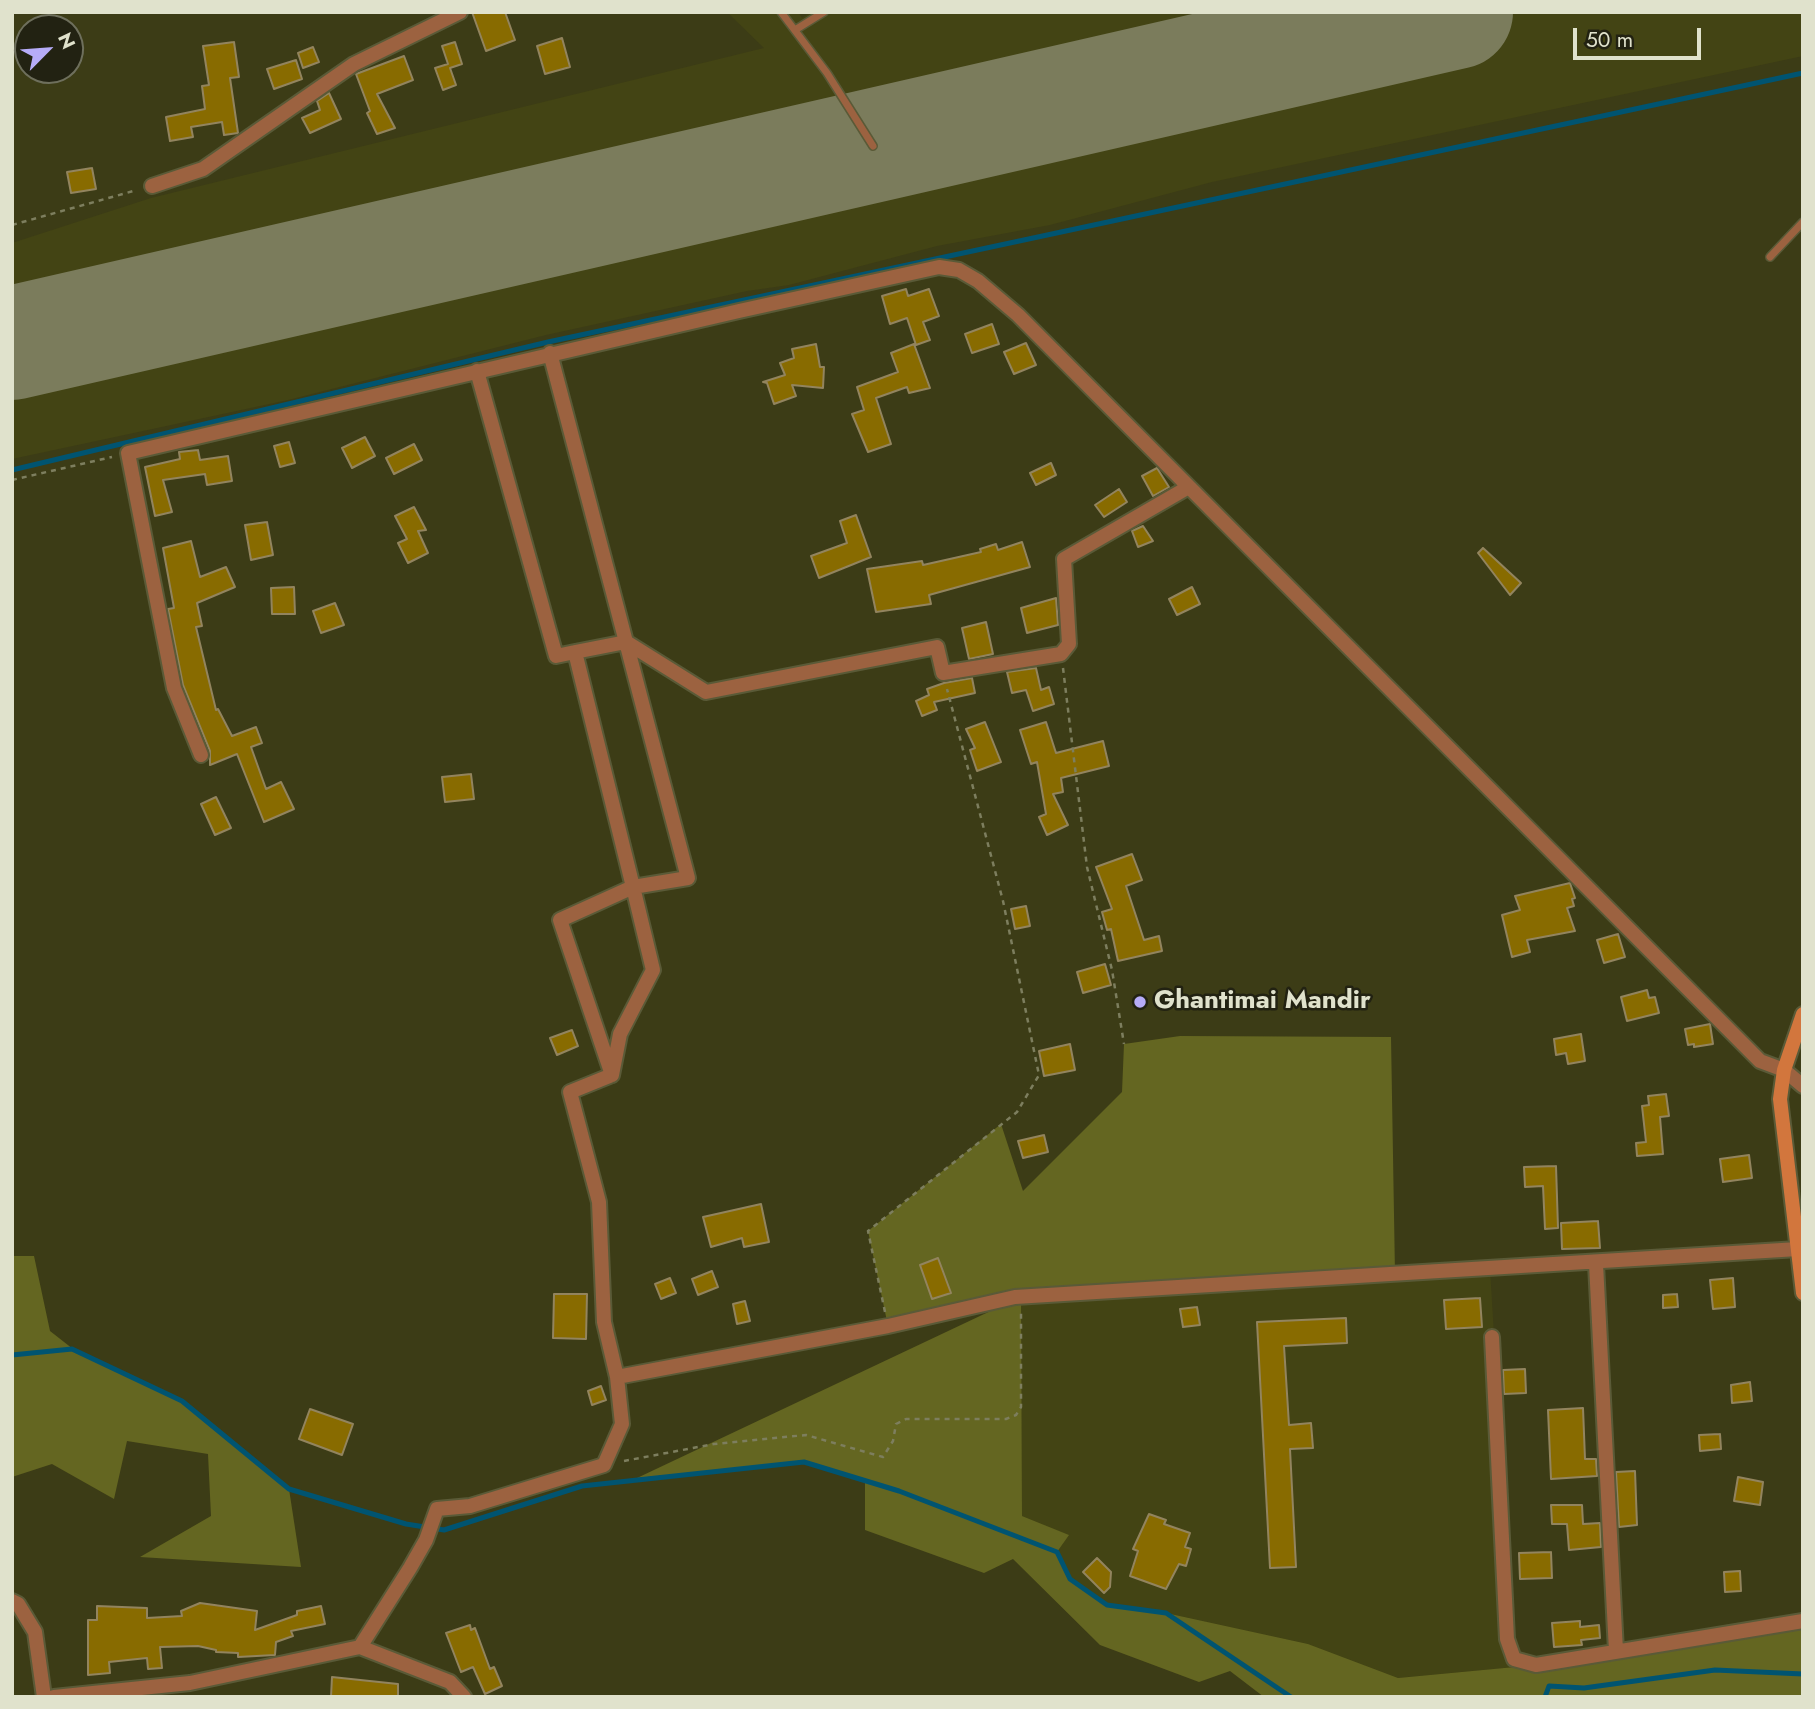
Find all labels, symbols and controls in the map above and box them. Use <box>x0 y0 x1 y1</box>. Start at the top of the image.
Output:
north arrow <box>14 14 84 84</box>
scale bar <box>1577 14 1705 58</box>
text: 50 m <box>1586 25 1633 55</box>
text: N <box>51 28 82 53</box>
place label: Ghantimai Mandir <box>1154 986 1371 1018</box>
marker: Ghantimai Mandir <box>1132 994 1148 1010</box>

